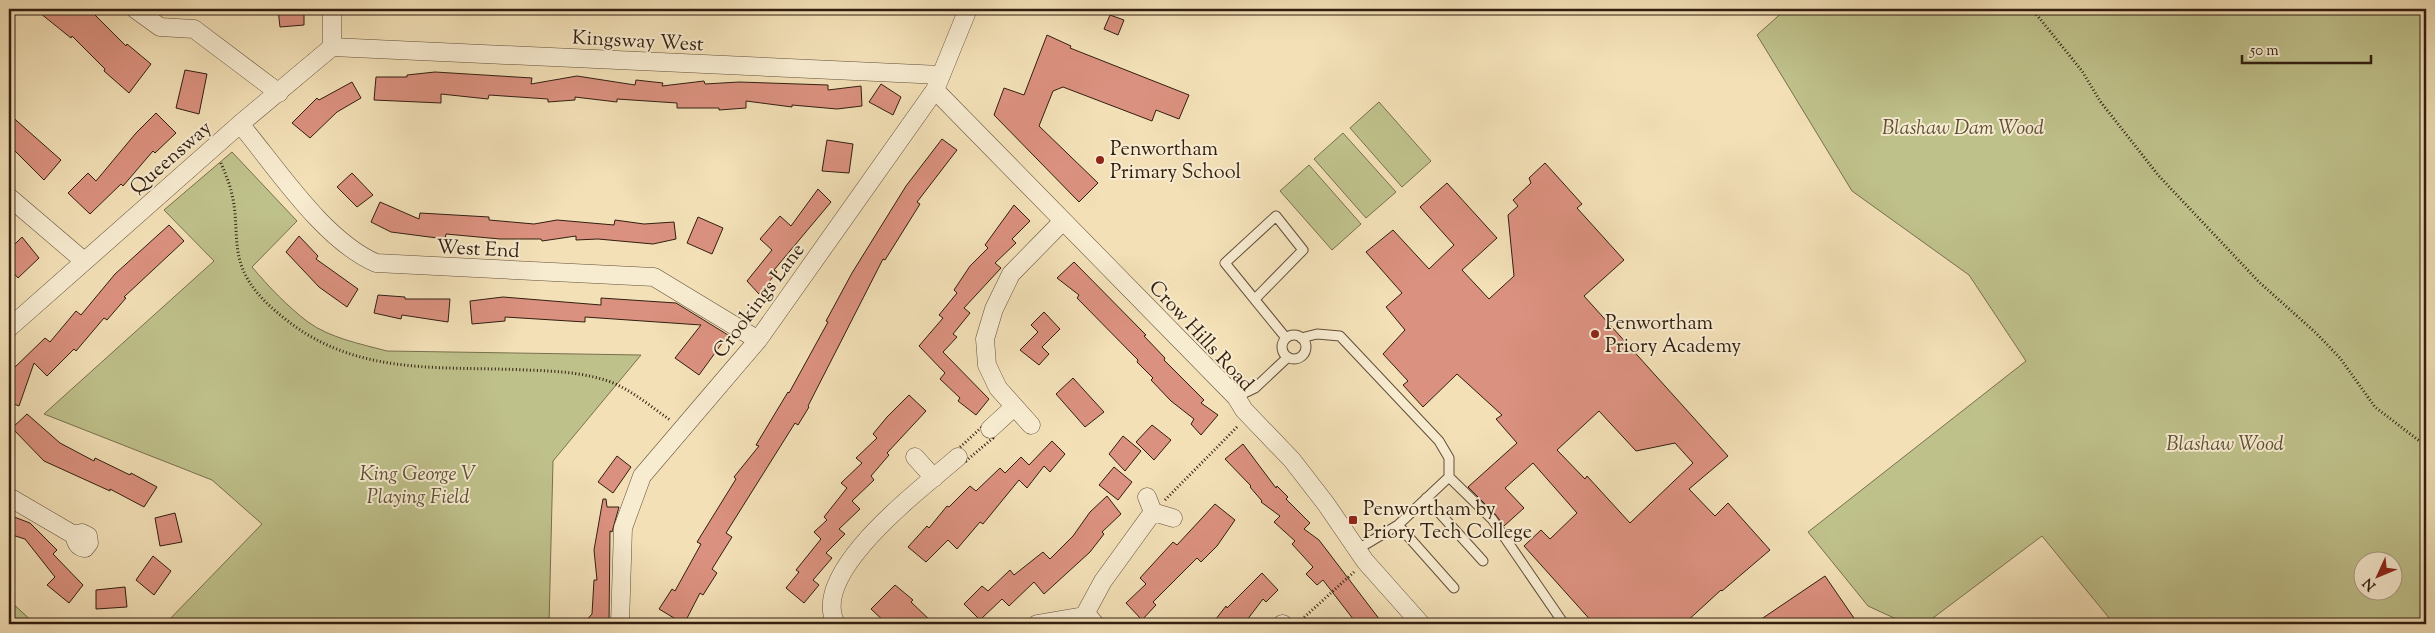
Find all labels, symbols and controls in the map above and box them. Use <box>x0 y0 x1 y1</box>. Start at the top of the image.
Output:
street label: Kingsway West <box>571 25 705 60</box>
scale bar <box>2242 32 2371 64</box>
text: 50 m <box>2249 41 2279 62</box>
street label: Queensway <box>124 115 219 203</box>
park label: Blashaw Dam Wood <box>1882 115 2044 144</box>
place label: Penwortham Primary School <box>1110 136 1242 188</box>
marker: Penwortham Primary School <box>1094 154 1106 166</box>
street label: West End <box>435 234 520 267</box>
street label: Crookings Lane <box>707 238 813 365</box>
street label: Crow Hills Road <box>1141 275 1259 399</box>
place label: Penwortham Priory Academy <box>1605 310 1741 362</box>
marker: Penwortham Priory Academy <box>1589 328 1601 340</box>
park label: Blashaw Wood <box>2166 431 2284 460</box>
park label: King George V Playing Field <box>360 461 477 513</box>
place label: Penwortham by Priory Tech College <box>1363 496 1532 548</box>
marker: Penwortham by Priory Tech College <box>1347 514 1359 526</box>
north arrow <box>2352 550 2402 600</box>
text: N <box>2359 573 2381 595</box>

